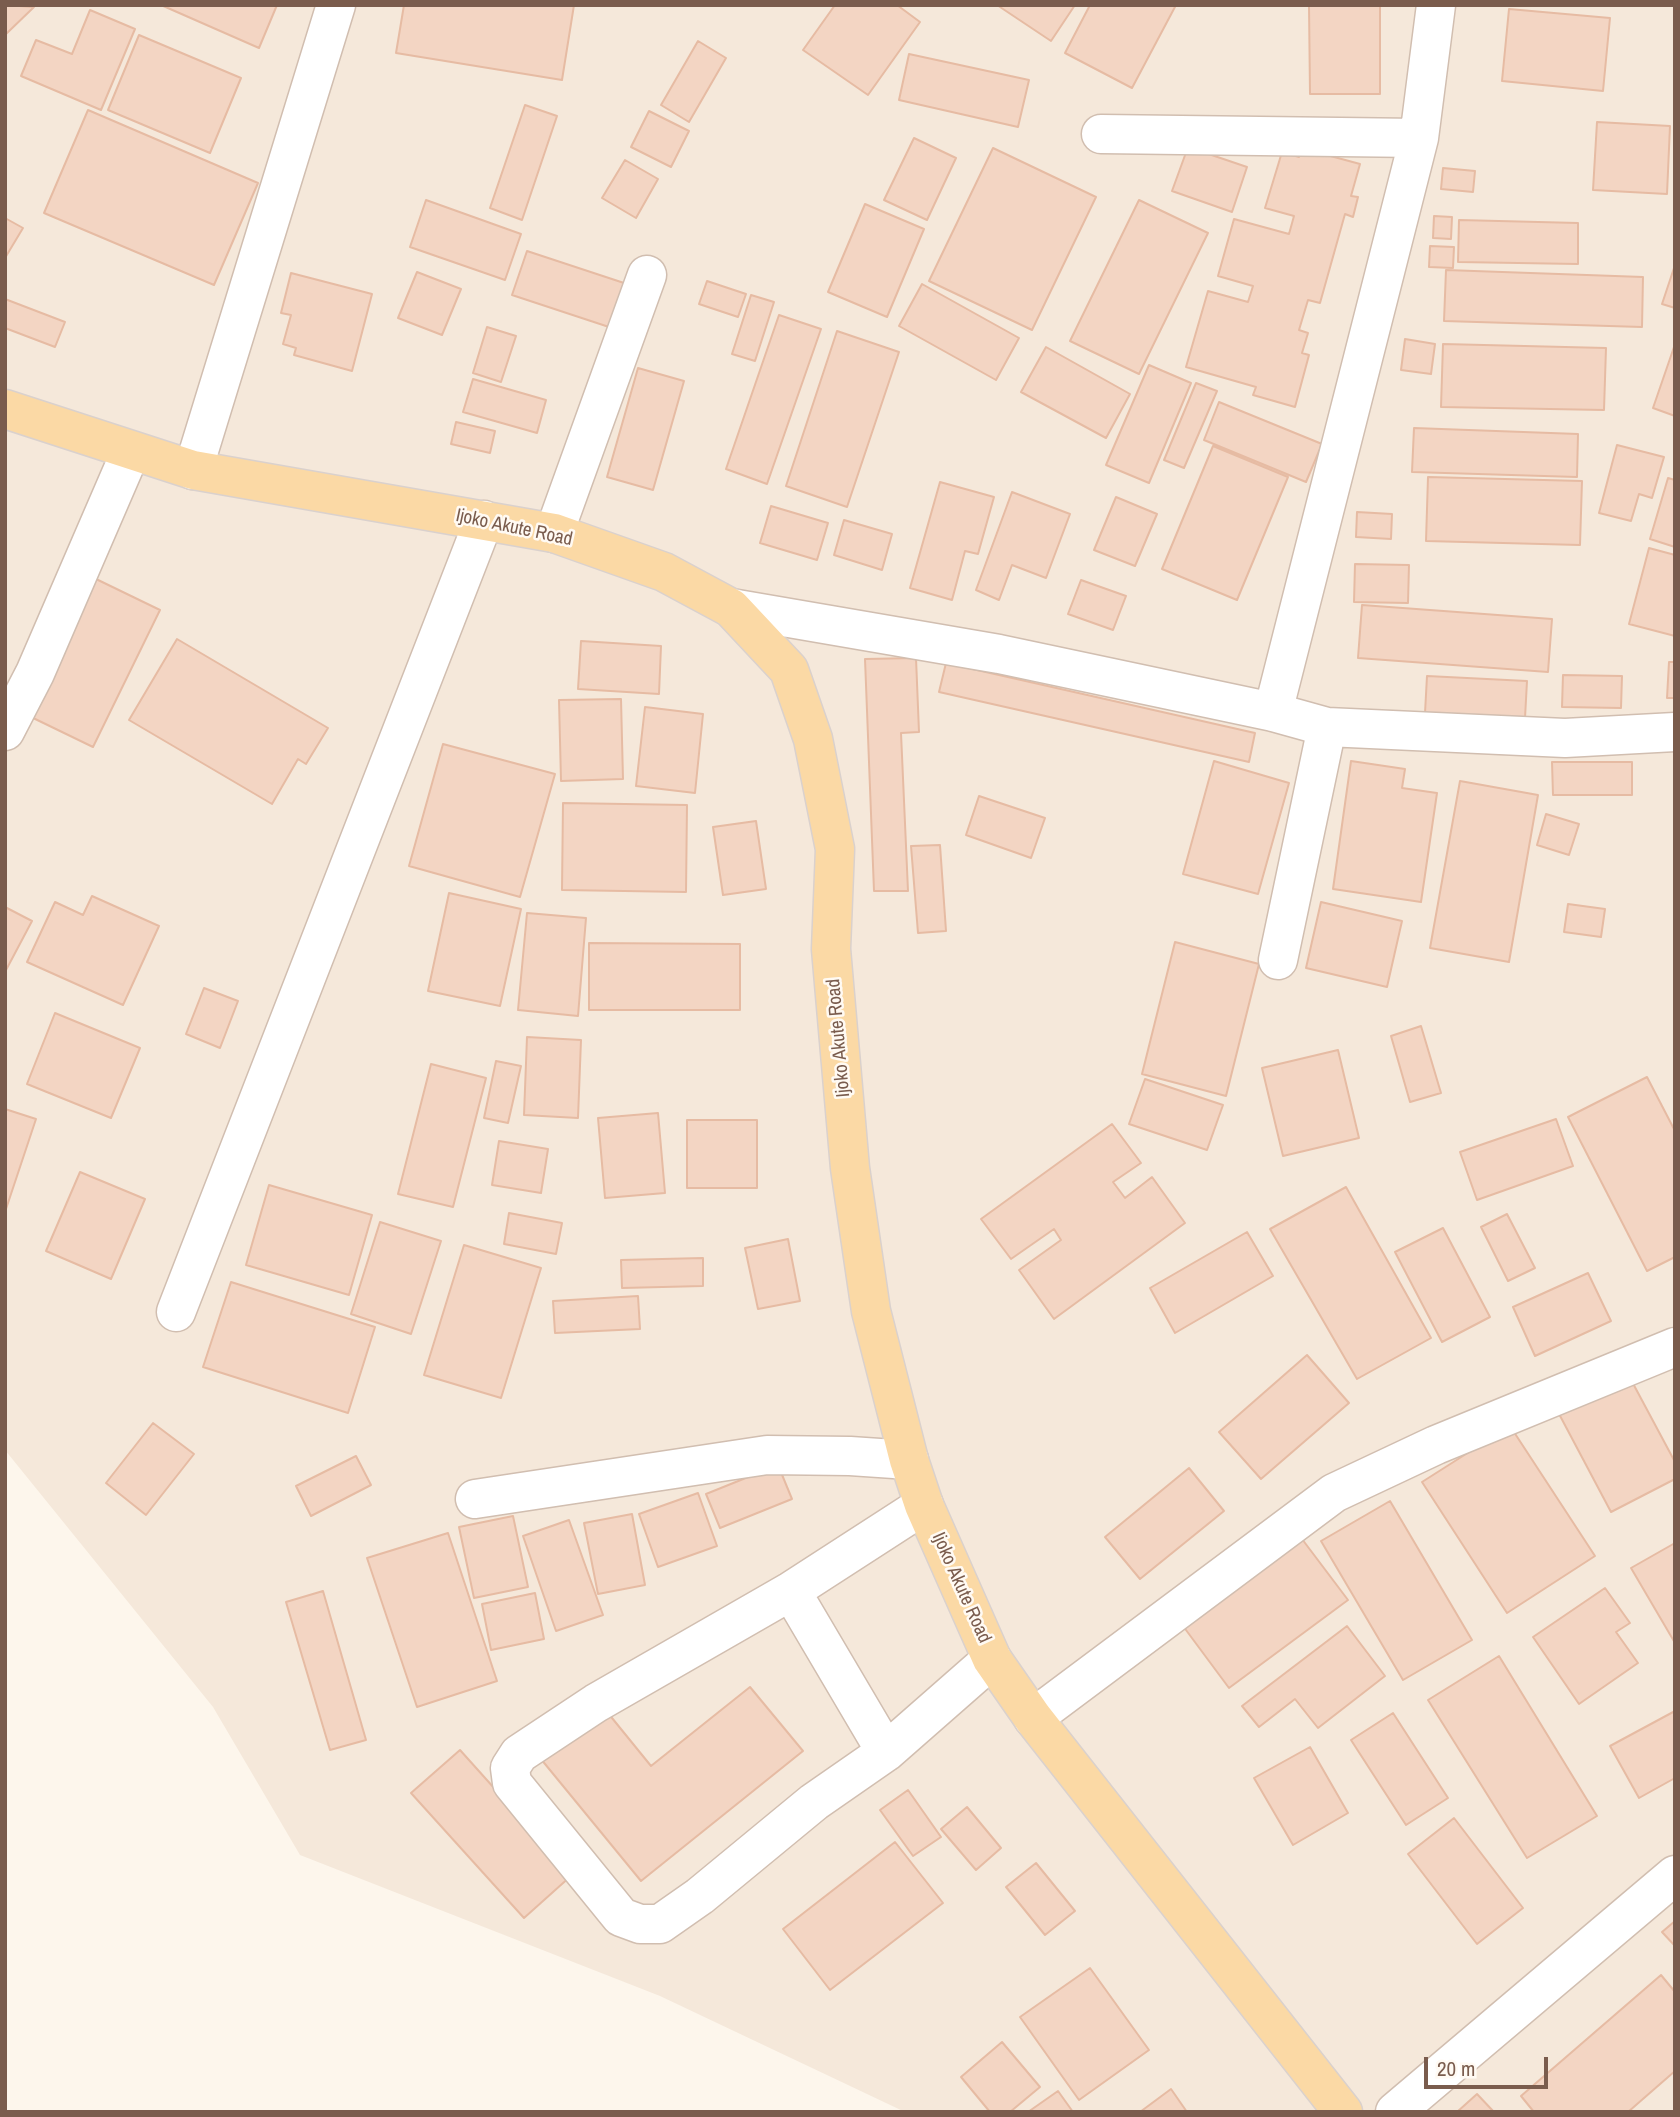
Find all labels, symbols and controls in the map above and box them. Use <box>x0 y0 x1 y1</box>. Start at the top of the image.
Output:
street label: Ijoko Akute Road <box>454 505 574 551</box>
street label: Ijoko Akute Road <box>822 978 856 1098</box>
street label: Ijoko Akute Road <box>926 1529 996 1647</box>
scale bar <box>1428 2044 1552 2088</box>
text: 20 m <box>1437 2054 1475 2083</box>

